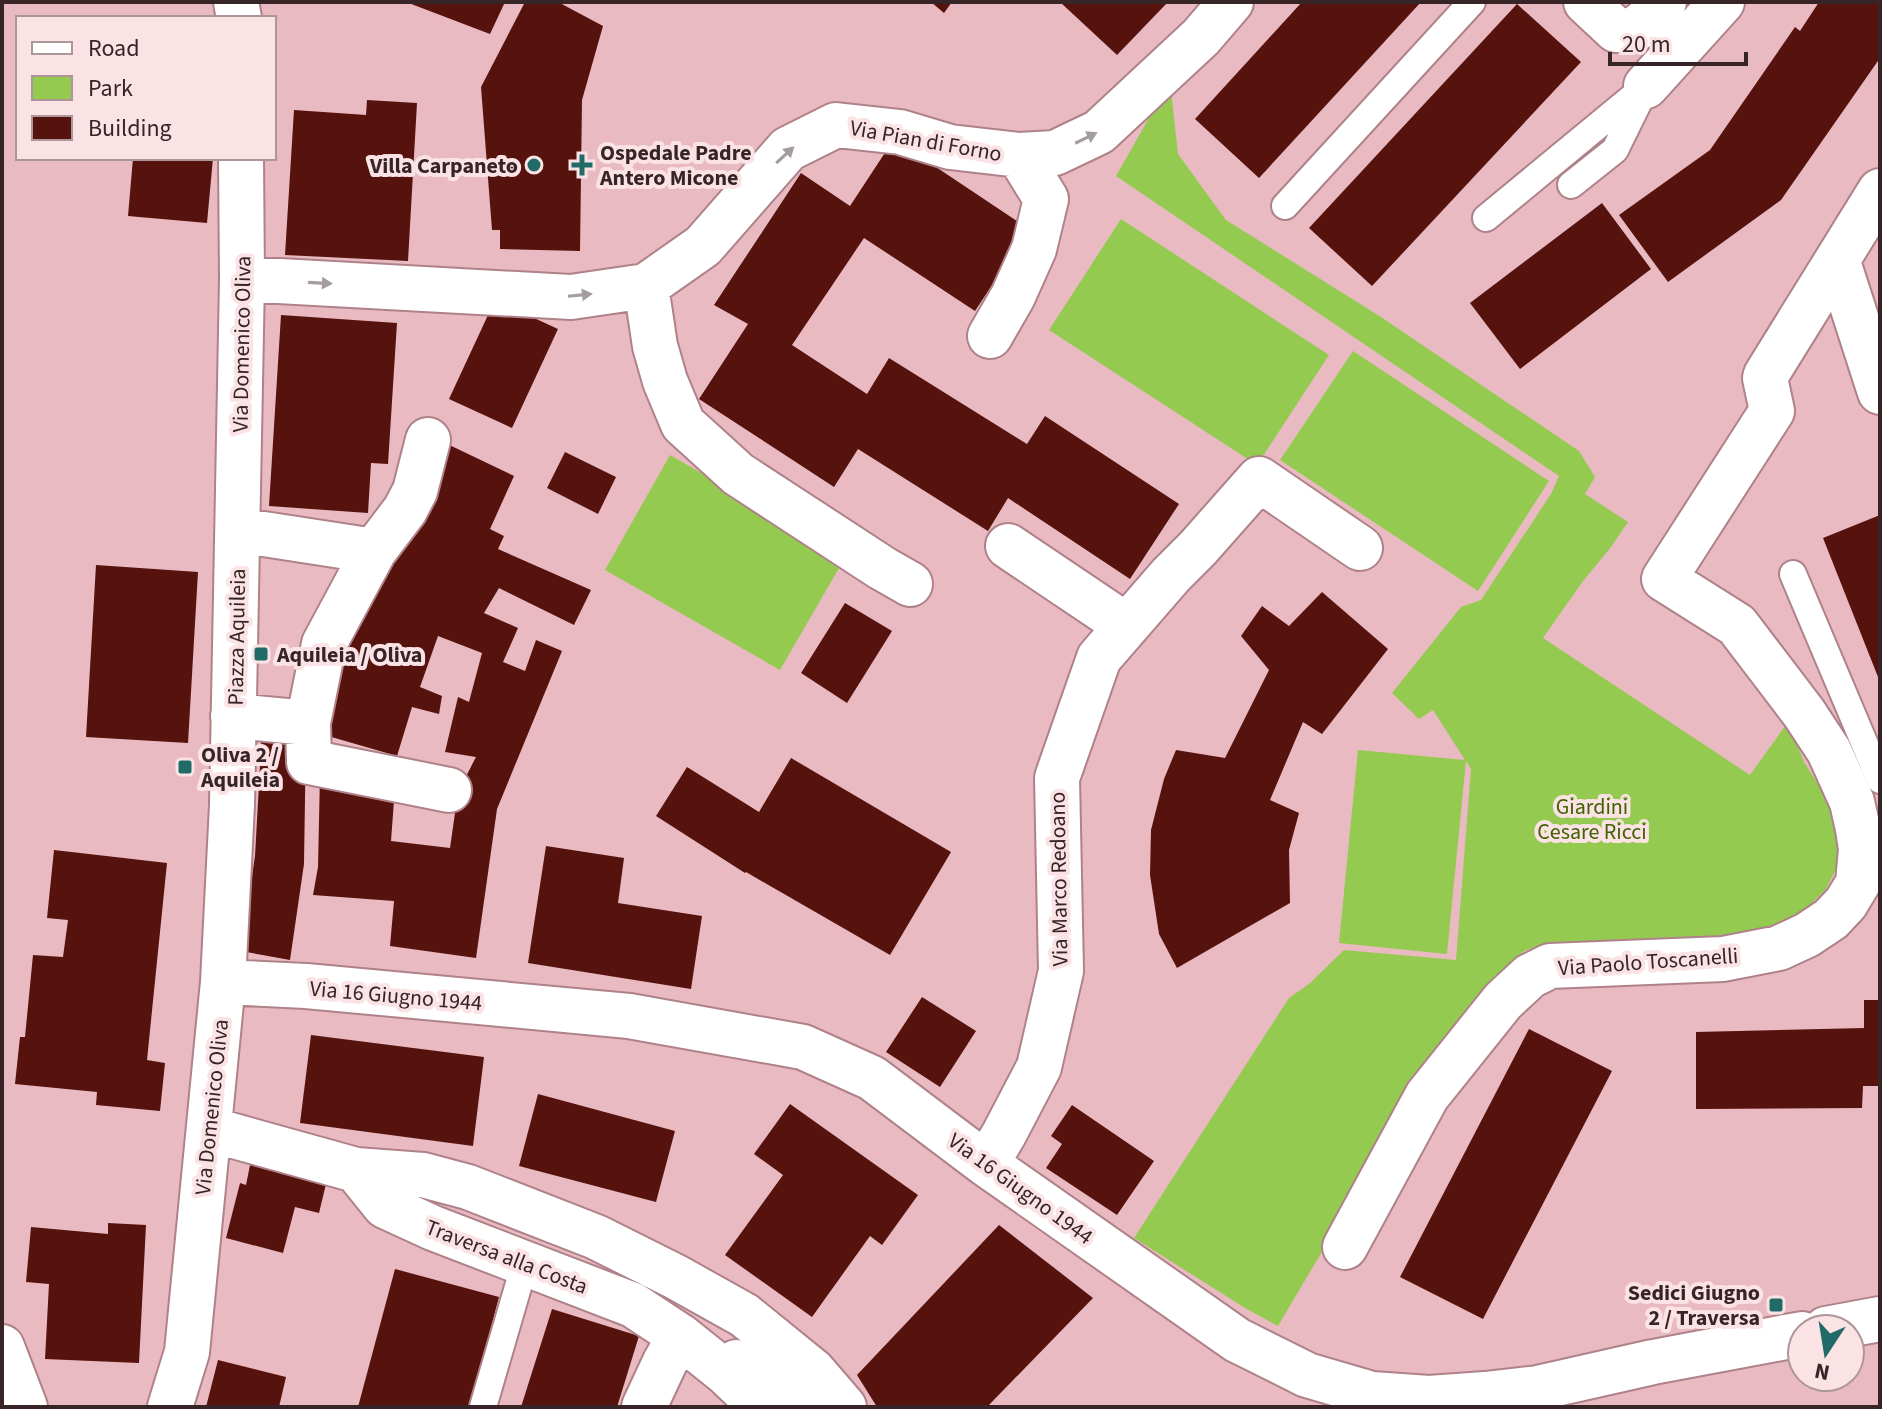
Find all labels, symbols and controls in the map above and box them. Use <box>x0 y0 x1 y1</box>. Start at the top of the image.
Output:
legend <box>16 16 276 160</box>
scale bar <box>1610 16 1746 66</box>
text: 20 m <box>1622 27 1671 62</box>
text: Road <box>88 31 140 66</box>
text: Park <box>88 71 133 106</box>
text: Building <box>88 111 172 146</box>
street label: Via Pian di Forno <box>847 112 1004 170</box>
one-way arrow <box>1074 131 1097 145</box>
place label: Ospedale Padre Antero Micone <box>599 137 752 194</box>
one-way arrow <box>775 146 794 164</box>
place label: Villa Carpaneto <box>369 150 518 182</box>
marker: Ospedale Padre Antero Micone <box>571 154 593 176</box>
marker: Villa Carpaneto <box>525 156 543 174</box>
street label: Via Domenico Oliva <box>224 255 260 433</box>
one-way arrow <box>308 277 333 290</box>
one-way arrow <box>567 288 592 301</box>
street label: Piazza Aquileia <box>220 568 254 706</box>
place label: Aquileia / Oliva <box>276 639 422 671</box>
marker: Aquileia / Oliva <box>252 645 270 663</box>
place label: Oliva 2 / Aquileia <box>200 739 280 796</box>
marker: Oliva 2 / Aquileia <box>176 758 194 776</box>
street label: Via Marco Redoano <box>1041 791 1077 967</box>
park label: Giardini Cesare Ricci <box>1537 791 1647 848</box>
street label: Via Paolo Toscanelli <box>1557 940 1739 984</box>
street label: Via 16 Giugno 1944 <box>309 973 483 1019</box>
street label: Via Domenico Oliva <box>187 1018 237 1197</box>
street label: Via 16 Giugno 1944 <box>941 1125 1100 1253</box>
street label: Traversa alla Costa <box>421 1211 592 1303</box>
place label: Sedici Giugno 2 / Traversa <box>1628 1277 1760 1334</box>
marker: Sedici Giugno 2 / Traversa <box>1767 1296 1785 1314</box>
north arrow <box>1786 1313 1866 1393</box>
text: N <box>1812 1354 1833 1389</box>

